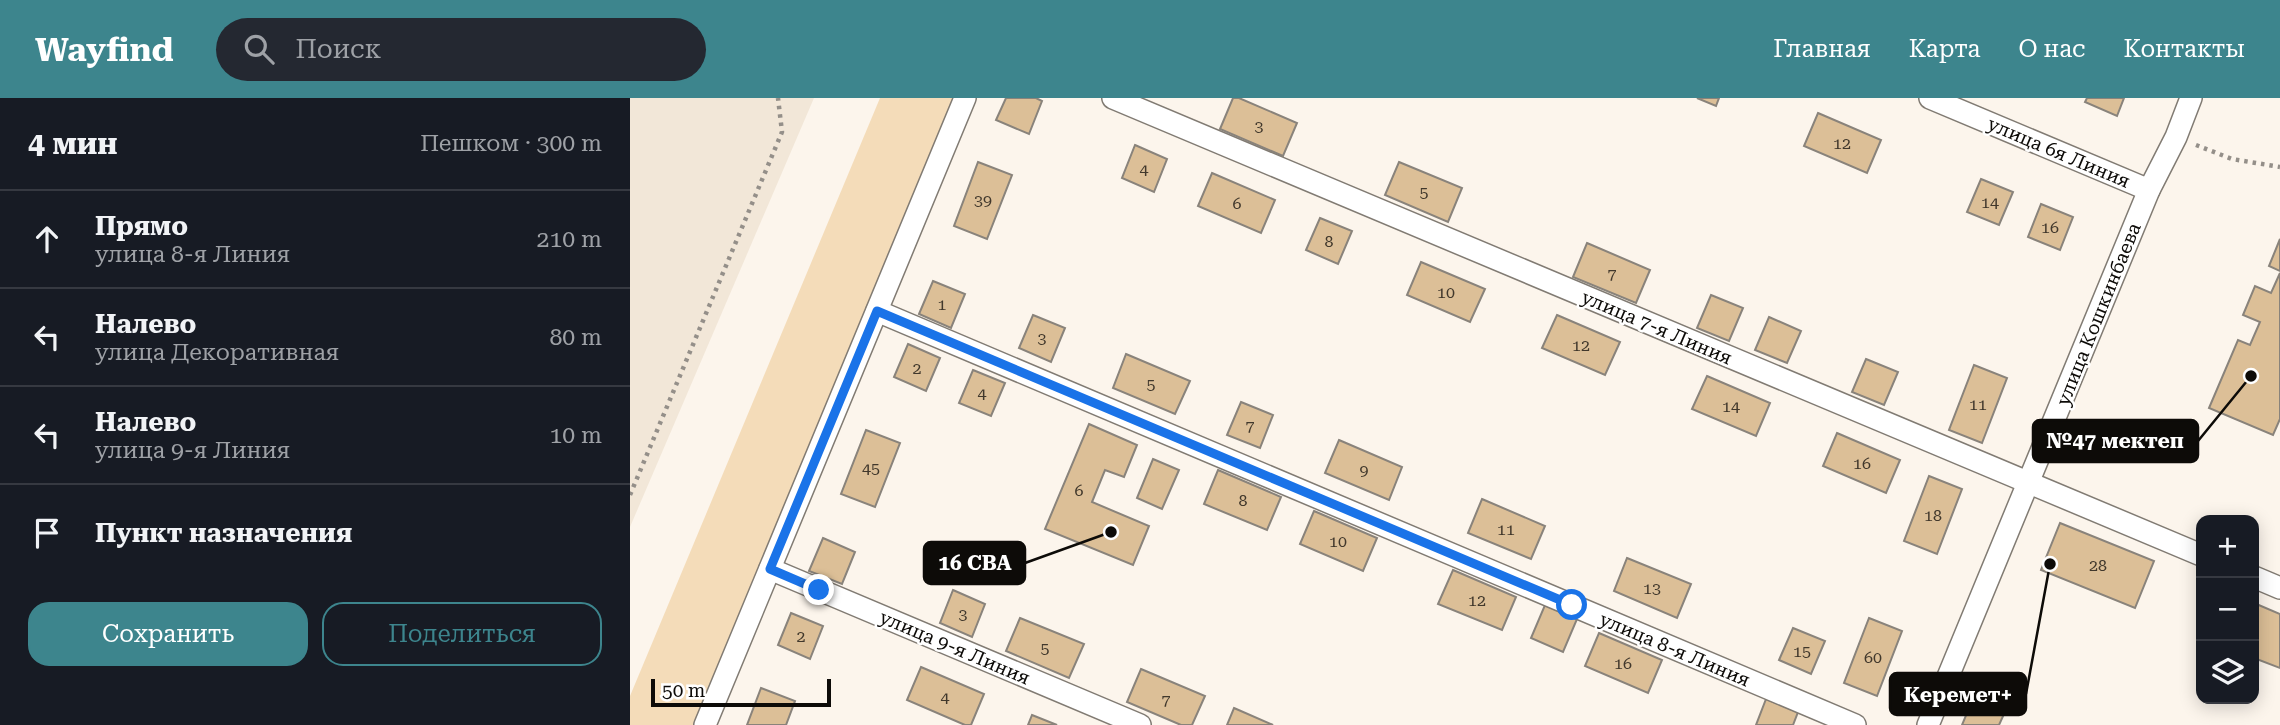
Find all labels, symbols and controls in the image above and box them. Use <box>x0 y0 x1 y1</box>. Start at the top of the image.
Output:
search box <box>216 18 706 81</box>
text: Wayfind <box>35 30 174 69</box>
icon: search <box>240 30 278 68</box>
text: Поиск <box>296 34 381 64</box>
text: Главная <box>1773 35 1871 63</box>
text: Карта <box>1909 35 1980 63</box>
text: О нас <box>2018 35 2085 63</box>
text: Контакты <box>2123 35 2245 63</box>
street label: улица 6я Линия <box>1984 112 2134 193</box>
house number: 3 <box>1255 117 1264 136</box>
text: 4 мин <box>28 126 118 161</box>
text: Пешком · 300 m <box>420 130 602 157</box>
house number: 12 <box>1833 134 1851 153</box>
house number: 4 <box>1140 160 1149 179</box>
house number: 5 <box>1420 183 1429 202</box>
house number: 39 <box>974 191 992 210</box>
house number: 14 <box>1981 193 1999 212</box>
house number: 6 <box>1233 194 1242 213</box>
text: Прямо <box>95 211 188 241</box>
house number: 16 <box>2041 218 2059 237</box>
street label: улица Кошкинбаева <box>2051 219 2146 409</box>
icon: ahead <box>28 220 66 258</box>
text: 210 m <box>537 226 602 253</box>
house number: 8 <box>1325 232 1334 251</box>
text: улица 8-я Линия <box>95 241 290 268</box>
house number: 7 <box>1608 264 1617 283</box>
house number: 10 <box>1437 283 1455 302</box>
street label: улица 7-я Линия <box>1578 285 1736 370</box>
house number: 1 <box>938 295 947 314</box>
text: Налево <box>95 309 196 339</box>
icon: left <box>28 318 66 356</box>
text: 80 m <box>549 324 602 351</box>
house number: 3 <box>1038 329 1047 348</box>
house number: 12 <box>1572 336 1590 355</box>
text: улица Декоративная <box>95 339 339 366</box>
house number: 2 <box>913 359 922 378</box>
house number: 5 <box>1147 375 1156 394</box>
house number: 4 <box>978 384 987 403</box>
house number: 11 <box>1969 395 1987 414</box>
house number: 14 <box>1722 397 1740 416</box>
text: Налево <box>95 407 196 437</box>
icon: left <box>28 416 66 454</box>
house number: 7 <box>1246 416 1255 435</box>
callout: №47 мектеп <box>2033 420 2198 462</box>
text: 10 m <box>549 422 602 449</box>
text: №47 мектеп <box>2046 429 2184 453</box>
text: улица 9-я Линия <box>95 437 290 464</box>
house number: 16 <box>1853 454 1871 473</box>
house number: 45 <box>862 459 880 478</box>
house number: 9 <box>1360 461 1369 480</box>
house number: 6 <box>1075 481 1084 500</box>
house number: 8 <box>1239 491 1248 510</box>
house number: 18 <box>1924 506 1942 525</box>
icon: arrive <box>28 514 66 552</box>
map controls <box>2196 515 2259 704</box>
button: + <box>2196 515 2259 578</box>
text: Пункт назначения <box>95 518 352 548</box>
house number: 11 <box>1497 520 1515 539</box>
house number: 10 <box>1329 532 1347 551</box>
callout: 16 СВА <box>924 542 1025 584</box>
text: 16 СВА <box>938 551 1012 575</box>
house number: 28 <box>2089 556 2107 575</box>
route end <box>803 574 834 605</box>
button: − <box>2196 578 2259 641</box>
house number: 13 <box>1643 579 1661 598</box>
route start <box>1556 589 1587 620</box>
house number: 12 <box>1468 591 1486 610</box>
button: Сохранить <box>28 602 308 666</box>
button: Поделиться <box>322 602 602 666</box>
street label: улица 9-я Линия <box>876 605 1034 690</box>
house number: 3 <box>959 605 968 624</box>
street label: улица 8-я Линия <box>1596 607 1754 692</box>
house number: 2 <box>797 627 806 646</box>
house number: 5 <box>1041 639 1050 658</box>
button: layers <box>2196 641 2259 704</box>
house number: 15 <box>1793 642 1811 661</box>
house number: 60 <box>1864 648 1882 667</box>
house number: 16 <box>1614 654 1632 673</box>
callout: Керемет+ <box>1890 673 2026 715</box>
scale bar <box>651 676 831 708</box>
text: 50 m <box>662 679 705 702</box>
text: Керемет+ <box>1904 683 2012 707</box>
house number: 4 <box>941 688 950 707</box>
house number: 7 <box>1162 690 1171 709</box>

